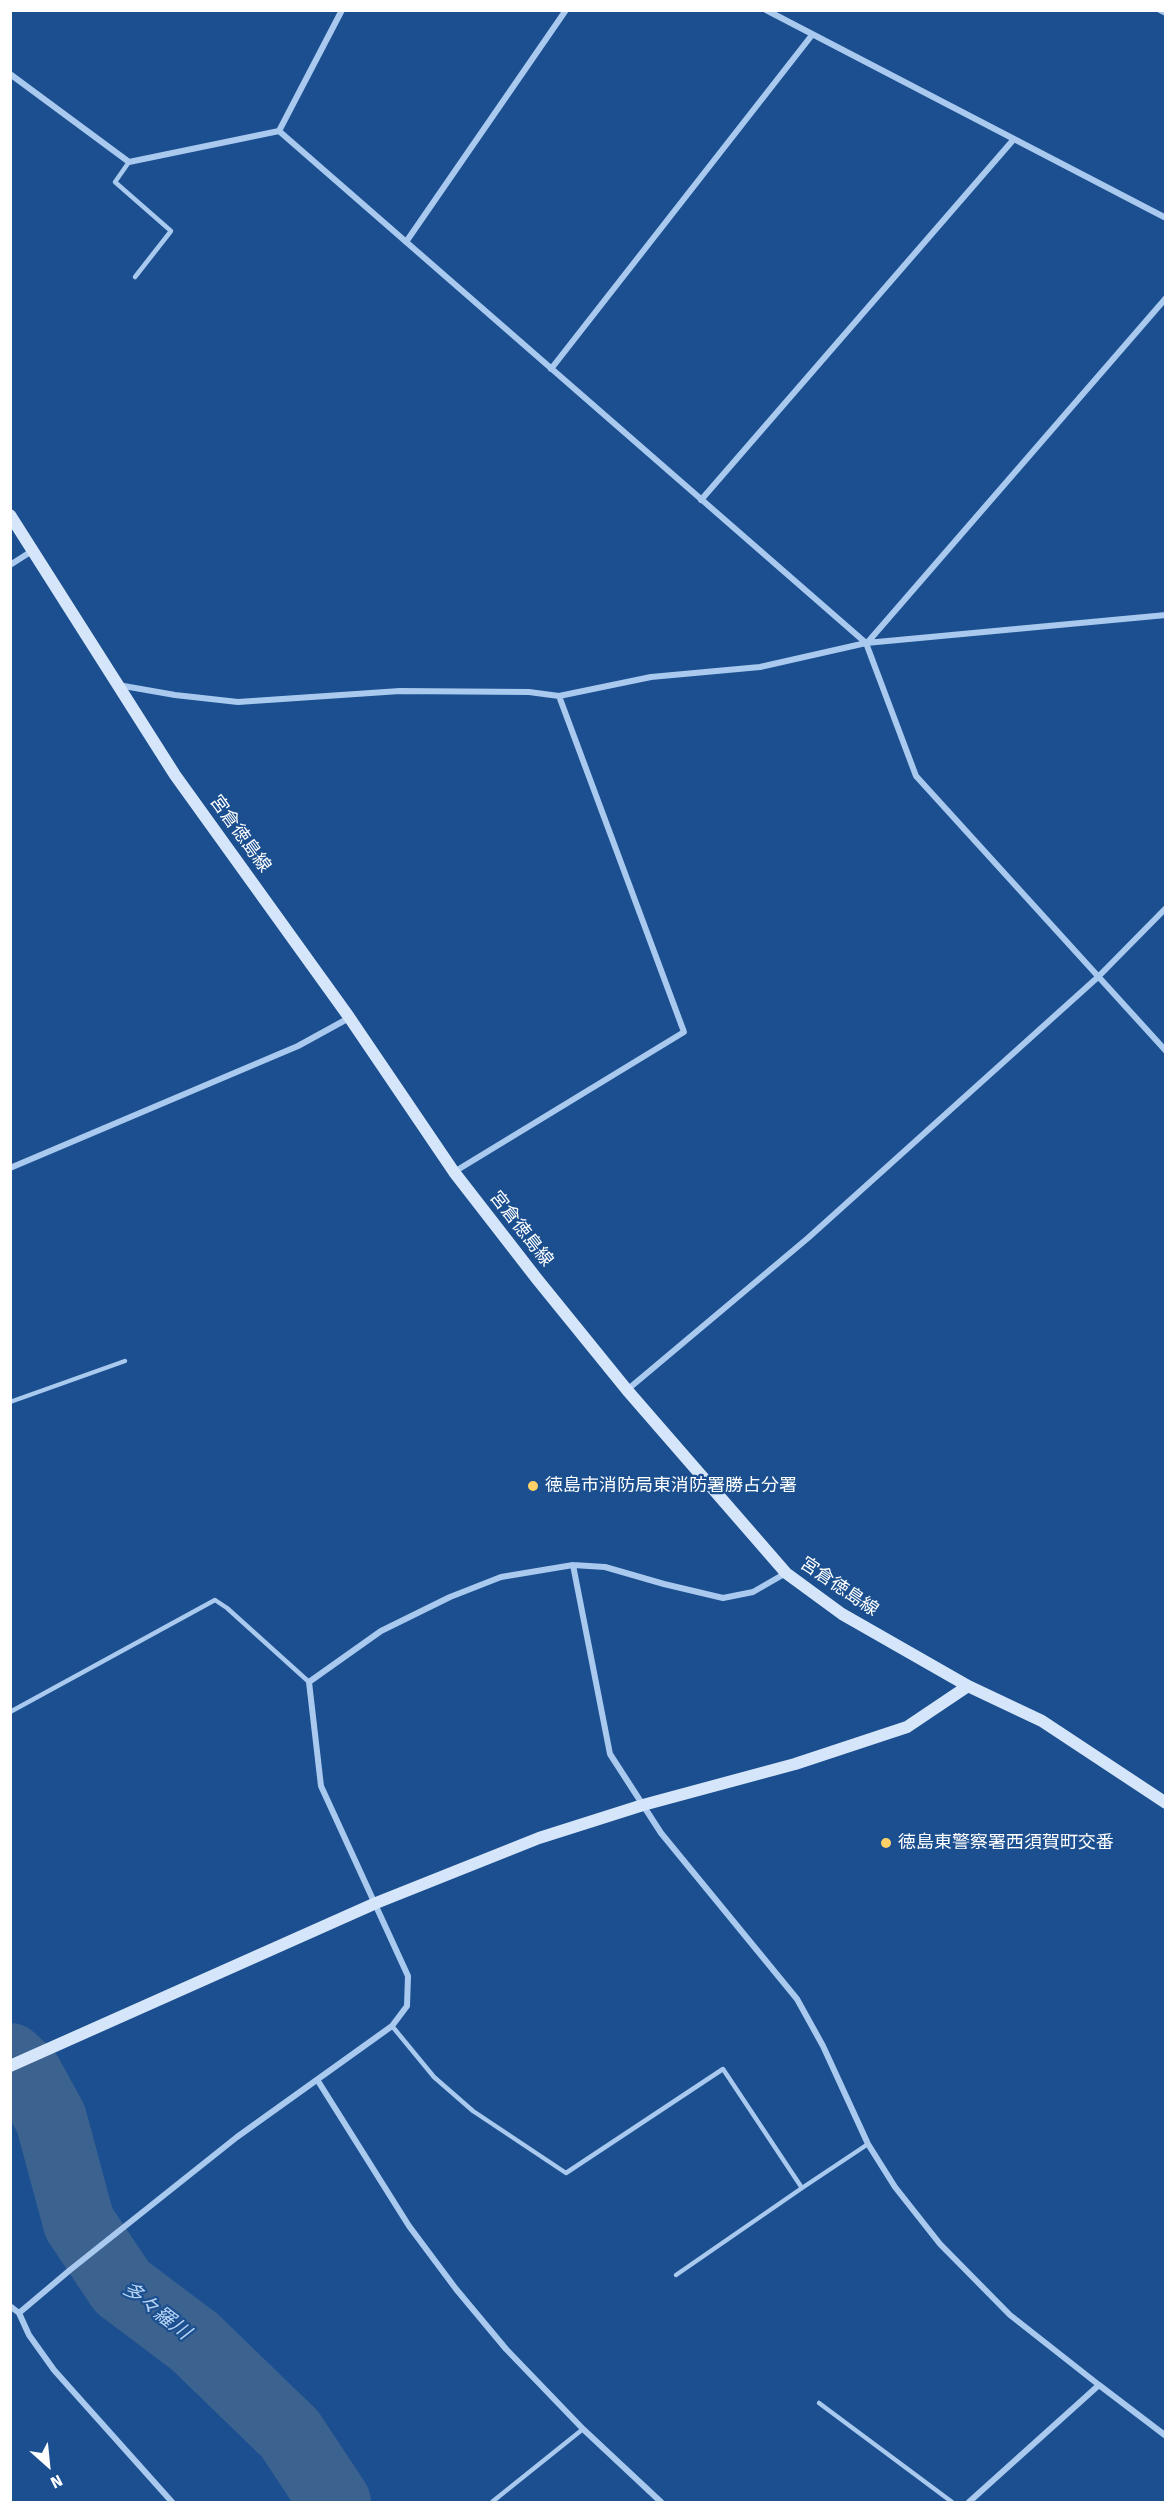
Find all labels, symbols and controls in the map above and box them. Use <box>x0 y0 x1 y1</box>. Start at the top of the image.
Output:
street label: 宮倉徳島線 <box>205 791 275 877</box>
street label: 宮倉徳島線 <box>485 1187 557 1271</box>
place label: 徳島市消防局東消防署勝占分署 <box>545 1475 797 1497</box>
marker: 徳島市消防局東消防署勝占分署 <box>526 1479 540 1493</box>
street label: 宮倉徳島線 <box>796 1553 882 1621</box>
place label: 徳島東警察署西須賀町交番 <box>898 1832 1114 1854</box>
marker: 徳島東警察署西須賀町交番 <box>879 1836 893 1850</box>
water label: 多々羅川 <box>117 2277 195 2345</box>
north arrow <box>18 2435 78 2495</box>
text: N <box>47 2471 65 2492</box>

